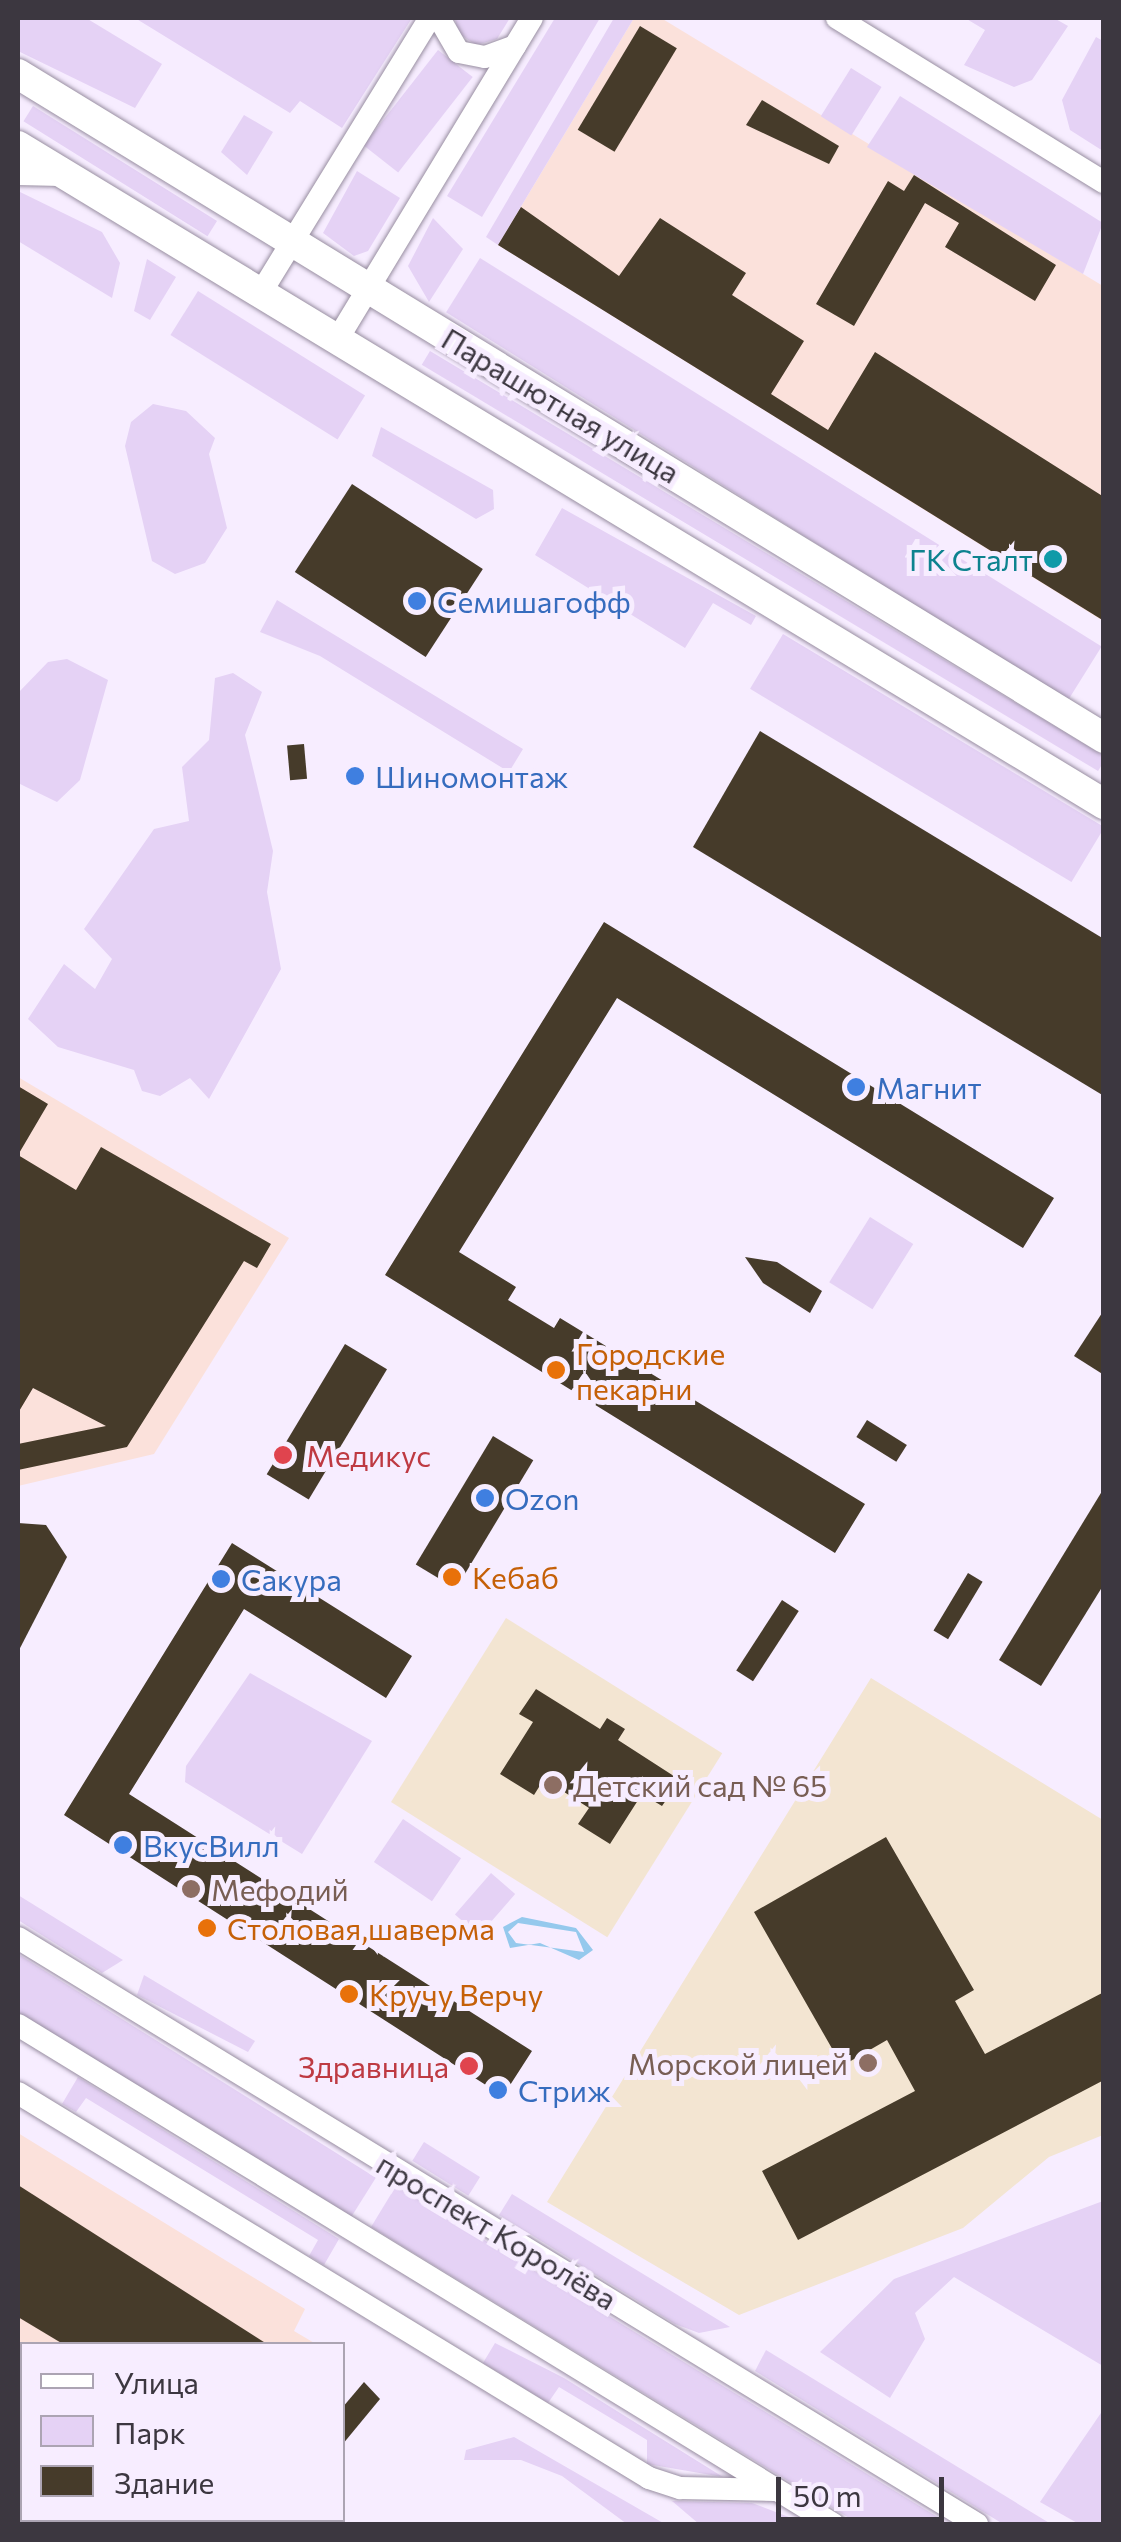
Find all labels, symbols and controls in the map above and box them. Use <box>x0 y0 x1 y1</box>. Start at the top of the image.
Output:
street label: Парашютная улица <box>436 320 686 490</box>
place label: ГК Сталт <box>909 541 1033 577</box>
marker: ГК Сталт <box>1042 548 1064 570</box>
place label: Семишагофф <box>437 583 631 619</box>
marker: Семишагофф <box>406 590 428 612</box>
place label: Шиномонтаж <box>375 758 568 794</box>
marker: Шиномонтаж <box>344 765 366 787</box>
place label: Магнит <box>876 1069 982 1105</box>
marker: Магнит <box>845 1076 867 1098</box>
place label: Городские пекарни <box>576 1335 725 1406</box>
marker: Городские пекарни <box>545 1359 567 1381</box>
place label: Медикус <box>306 1437 431 1473</box>
marker: Медикус <box>270 1442 296 1468</box>
place label: Ozon <box>505 1480 579 1516</box>
marker: Ozon <box>474 1487 496 1509</box>
place label: Кебаб <box>472 1559 559 1595</box>
place label: Сакура <box>241 1561 342 1597</box>
marker: Кебаб <box>441 1566 463 1588</box>
marker: Сакура <box>210 1568 232 1590</box>
place label: Детский сад № 65 <box>573 1767 827 1803</box>
marker: Детский сад № 65 <box>542 1774 564 1796</box>
place label: ВкусВилл <box>143 1827 279 1863</box>
marker: ВкусВилл <box>112 1834 134 1856</box>
place label: Мефодий <box>211 1871 349 1907</box>
marker: Мефодий <box>180 1878 202 1900</box>
place label: Столовая,шаверма <box>227 1910 495 1946</box>
marker: Столовая,шаверма <box>196 1917 218 1939</box>
place label: Кручу Верчу <box>369 1976 543 2012</box>
marker: Кручу Верчу <box>338 1983 360 2005</box>
place label: Морской лицей <box>628 2045 848 2081</box>
place label: Здравница <box>298 2048 449 2084</box>
marker: Морской лицей <box>857 2052 879 2074</box>
marker: Здравница <box>458 2055 480 2077</box>
place label: Стриж <box>518 2072 611 2108</box>
marker: Стриж <box>487 2079 509 2101</box>
street label: проспект Королёва <box>371 2145 623 2317</box>
legend <box>20 2342 345 2522</box>
text: Улица <box>114 2363 199 2400</box>
text: Парк <box>114 2413 186 2450</box>
scale bar <box>781 2457 948 2519</box>
text: Здание <box>114 2463 214 2500</box>
text: 50 m <box>793 2476 862 2513</box>

